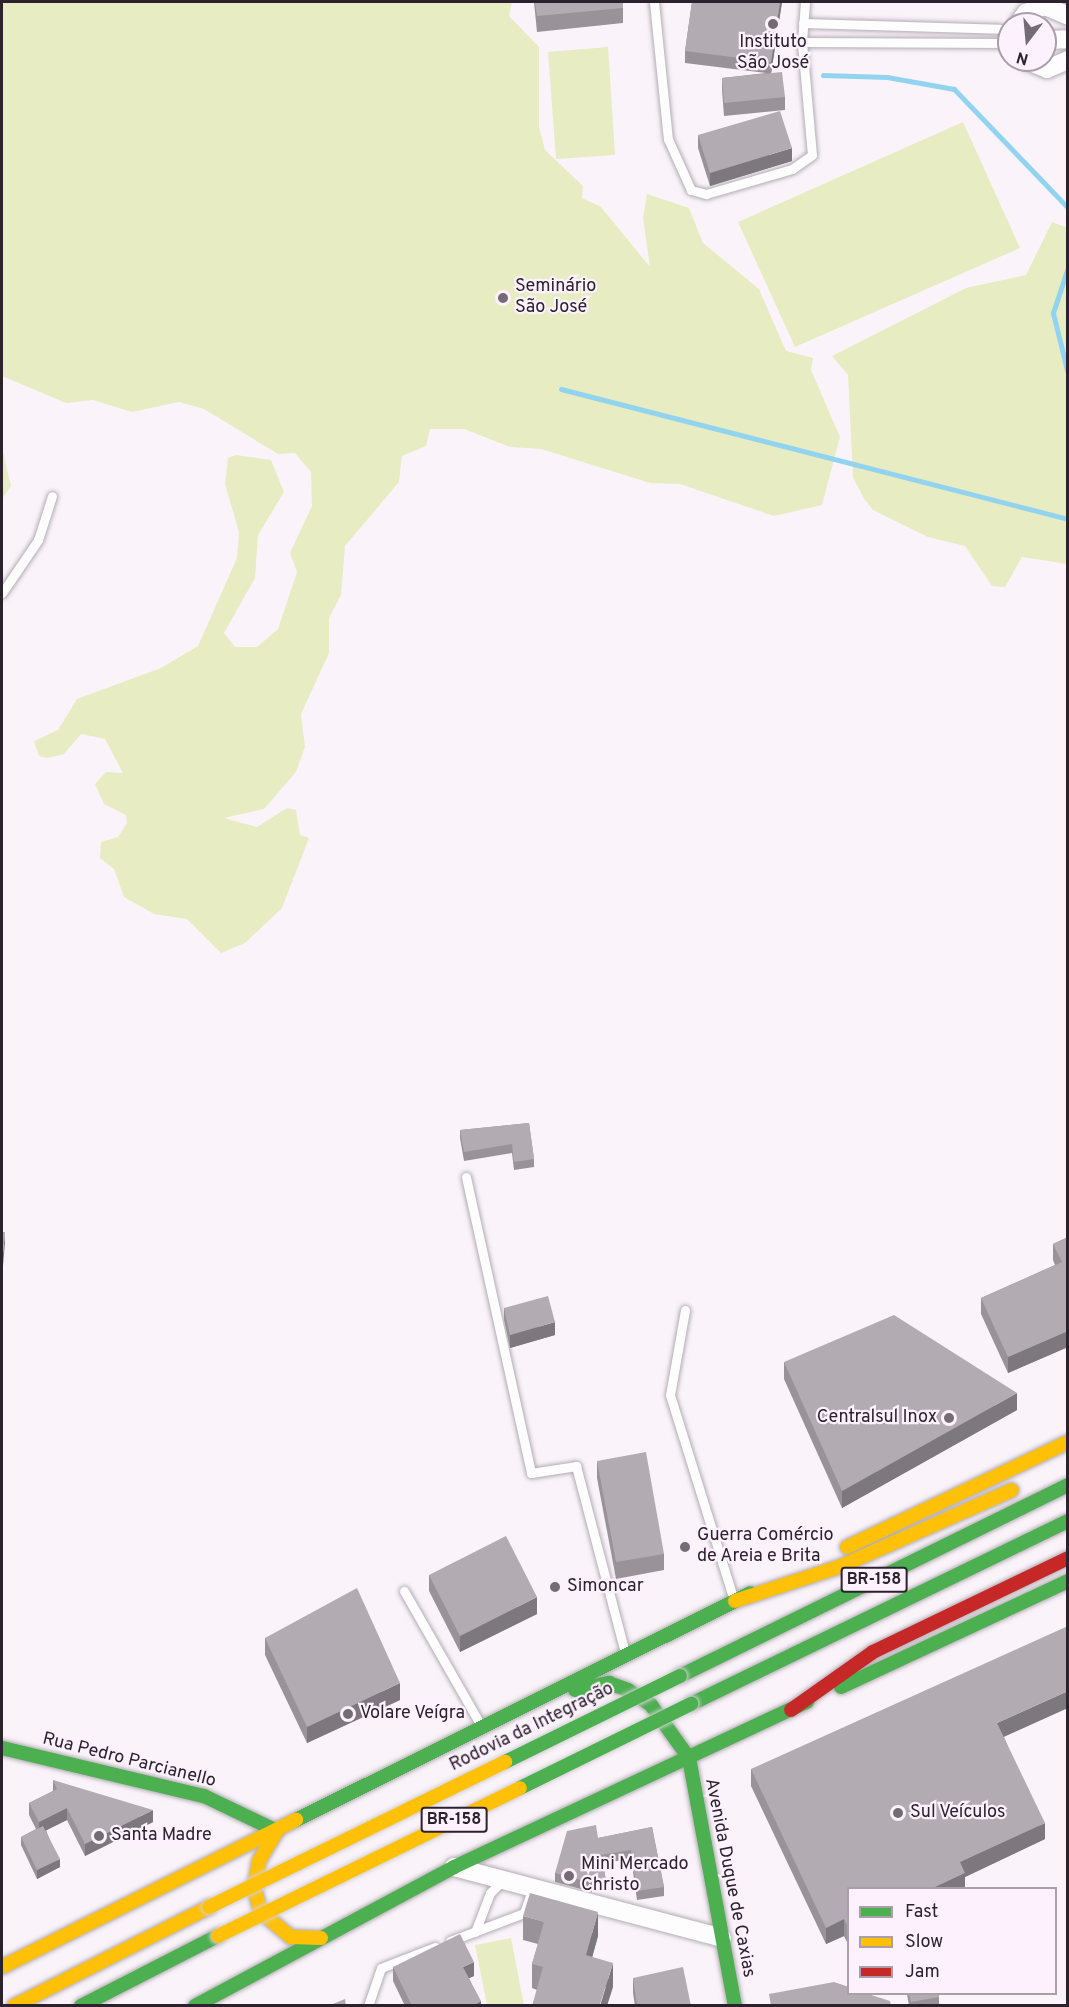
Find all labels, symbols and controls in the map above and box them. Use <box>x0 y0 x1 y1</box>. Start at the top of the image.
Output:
north arrow <box>997 12 1057 72</box>
marker: Instituto São José <box>766 17 780 31</box>
place label: Instituto São José <box>737 33 809 76</box>
text: N <box>1014 46 1031 69</box>
place label: Seminário São José <box>515 277 596 320</box>
marker: Seminário São José <box>496 291 510 305</box>
place label: Centralsul Inox <box>817 1407 937 1429</box>
marker: Centralsul Inox <box>942 1411 956 1425</box>
place label: Guerra Comércio de Areia e Brita <box>697 1526 834 1568</box>
marker: Guerra Comércio de Areia e Brita <box>678 1540 692 1554</box>
road number: BR-158 <box>840 1567 908 1593</box>
place label: Simoncar <box>567 1576 644 1598</box>
marker: Simoncar <box>548 1580 562 1594</box>
street label: Rodovia da Integração <box>446 1679 618 1777</box>
place label: Volare Veígra <box>360 1703 466 1725</box>
marker: Volare Veígra <box>341 1707 355 1721</box>
street label: Rua Pedro Parcianello <box>40 1729 218 1793</box>
street label: Avenida Duque de Caxias <box>699 1777 759 1979</box>
place label: Sul Veículos <box>910 1802 1006 1824</box>
marker: Sul Veículos <box>891 1806 905 1820</box>
road number: BR-158 <box>420 1807 488 1833</box>
place label: Santa Madre <box>111 1825 212 1847</box>
marker: Santa Madre <box>92 1829 106 1843</box>
place label: Mini Mercado Christo <box>581 1855 689 1898</box>
marker: Mini Mercado Christo <box>562 1869 576 1883</box>
legend <box>847 1887 1057 1995</box>
text: Fast <box>905 1901 938 1924</box>
text: Slow <box>905 1931 943 1954</box>
text: Jam <box>905 1961 940 1984</box>

